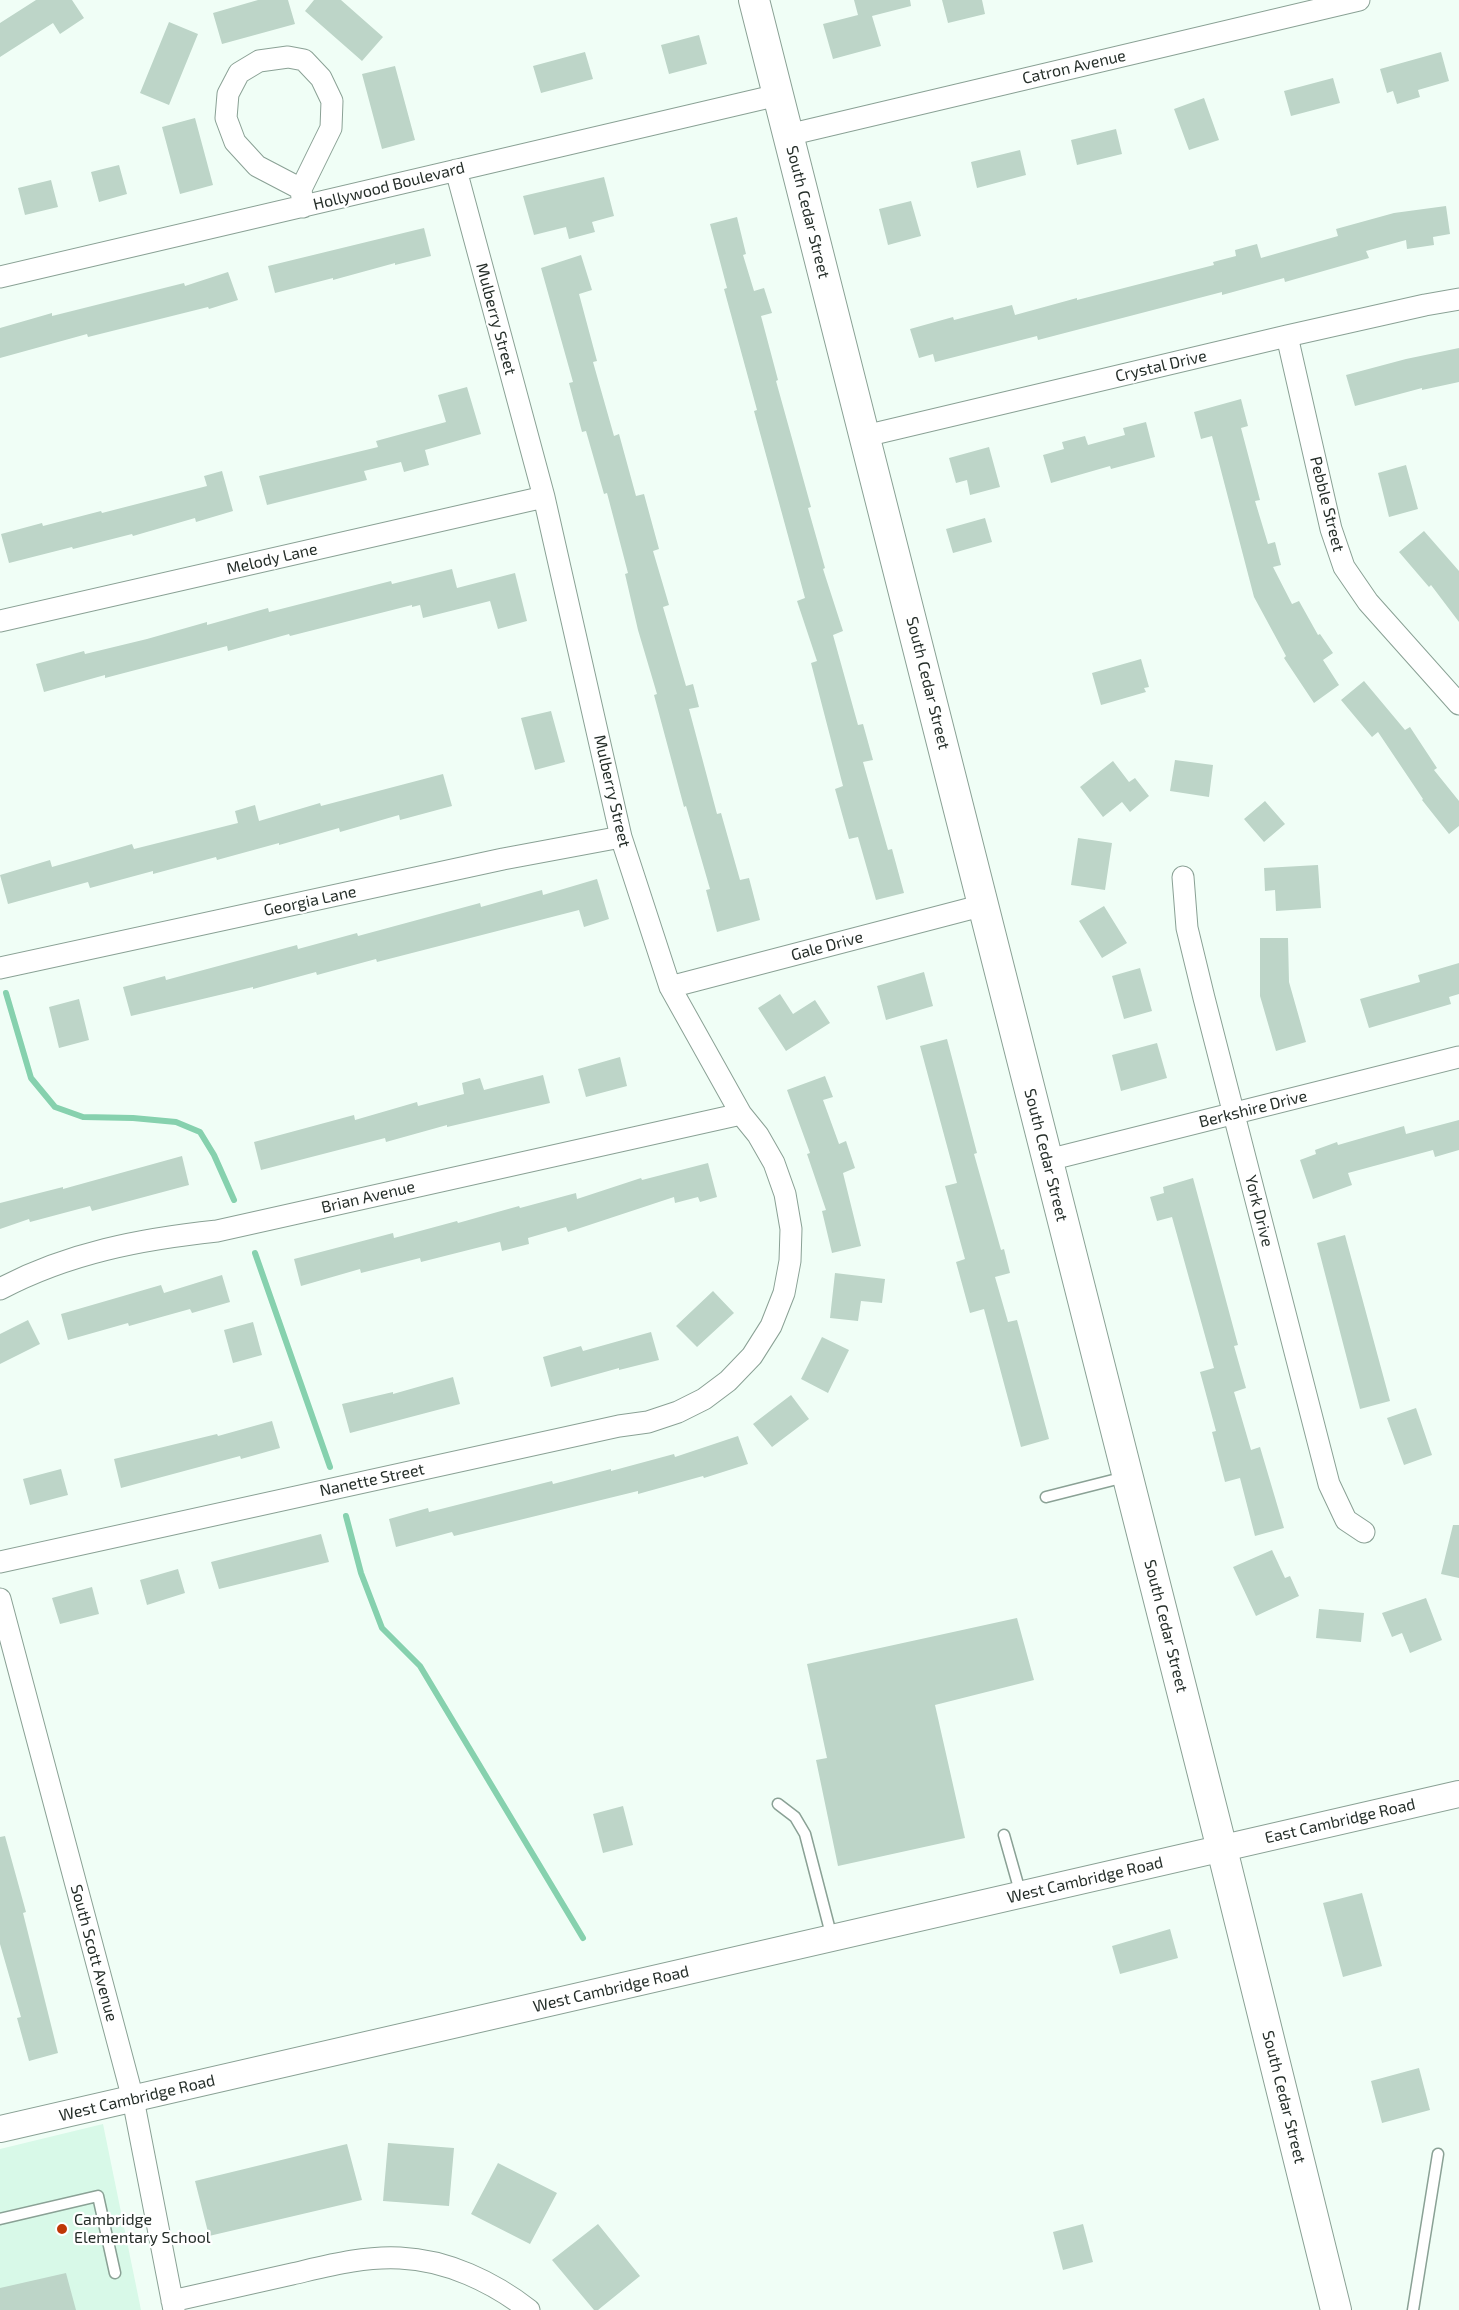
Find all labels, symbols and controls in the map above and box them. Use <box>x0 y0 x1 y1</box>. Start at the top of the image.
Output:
street label: Catron Avenue <box>1020 46 1128 88</box>
street label: South Cedar Street <box>782 144 834 280</box>
street label: Hollywood Boulevard <box>311 158 467 214</box>
street label: Mulberry Street <box>472 261 520 377</box>
street label: Crystal Drive <box>1113 346 1209 386</box>
street label: Pebble Street <box>1306 454 1348 554</box>
street label: Melody Lane <box>225 539 319 579</box>
street label: South Cedar Street <box>902 615 954 751</box>
street label: Mulberry Street <box>590 733 634 849</box>
street label: Georgia Lane <box>262 882 358 920</box>
street label: Gale Drive <box>789 927 865 965</box>
street label: Berkshire Drive <box>1197 1086 1309 1132</box>
street label: South Cedar Street <box>1020 1087 1072 1223</box>
street label: York Drive <box>1241 1173 1277 1249</box>
street label: Brian Avenue <box>319 1177 417 1217</box>
street label: Nanette Street <box>318 1460 426 1500</box>
street label: South Cedar Street <box>1140 1558 1192 1694</box>
street label: East Cambridge Road <box>1263 1794 1417 1848</box>
street label: West Cambridge Road <box>1005 1853 1165 1907</box>
street label: South Scott Avenue <box>66 1882 122 2024</box>
street label: West Cambridge Road <box>531 1962 691 2016</box>
street label: South Cedar Street <box>1258 2029 1310 2165</box>
street label: West Cambridge Road <box>57 2071 217 2125</box>
place label: Cambridge Elementary School <box>74 2210 211 2248</box>
marker: Cambridge Elementary School <box>55 2222 69 2236</box>

